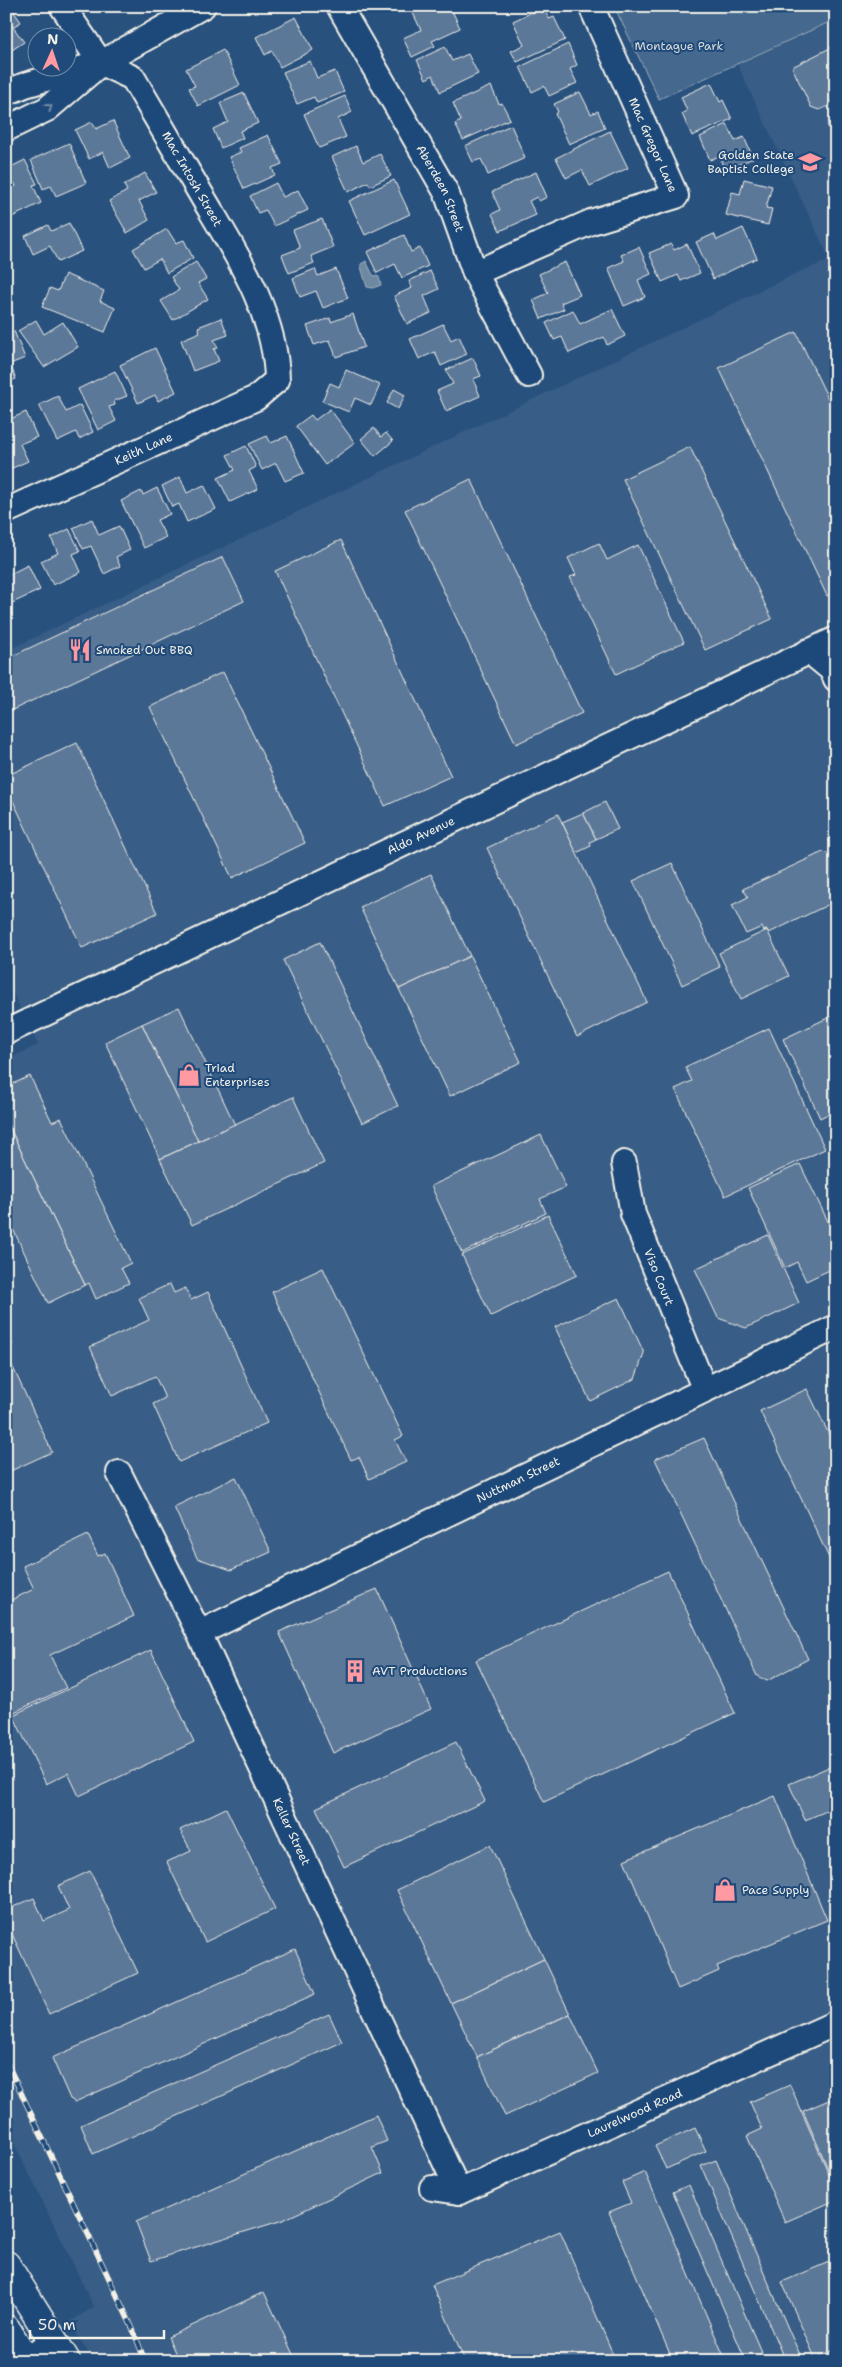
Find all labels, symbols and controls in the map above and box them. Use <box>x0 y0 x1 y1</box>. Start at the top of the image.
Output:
north arrow <box>28 28 78 78</box>
text: N <box>47 30 59 48</box>
park label: Montague Park <box>635 38 724 54</box>
street label: Mac Gregor Lane <box>625 95 681 195</box>
one-way arrow <box>43 104 52 112</box>
street label: Mac Intosh Street <box>158 129 226 229</box>
street label: Aberdeen Street <box>413 142 468 234</box>
place label: Golden State Baptist College <box>708 147 794 177</box>
school or university icon: Golden State Baptist College <box>797 149 823 175</box>
street label: Keith Lane <box>112 429 175 469</box>
restaurant icon: Smoked Out BBQ <box>67 637 93 663</box>
place label: Smoked Out BBQ <box>96 642 193 658</box>
street label: Aldo Avenue <box>384 813 458 858</box>
place label: Triad Enterprises <box>205 1060 270 1090</box>
shop icon: Triad Enterprises <box>176 1062 202 1088</box>
street label: Viso Court <box>640 1246 678 1308</box>
street label: Nuttman Street <box>474 1453 562 1507</box>
building icon: AVT Productions <box>342 1658 368 1684</box>
place label: AVT Productions <box>372 1663 468 1679</box>
street label: Keller Street <box>269 1795 314 1868</box>
shop icon: Pace Supply <box>712 1877 738 1903</box>
place label: Pace Supply <box>742 1882 810 1898</box>
street label: Laurelwood Road <box>585 2085 685 2141</box>
scale bar <box>30 2307 164 2339</box>
text: 50 m <box>38 2315 76 2335</box>

